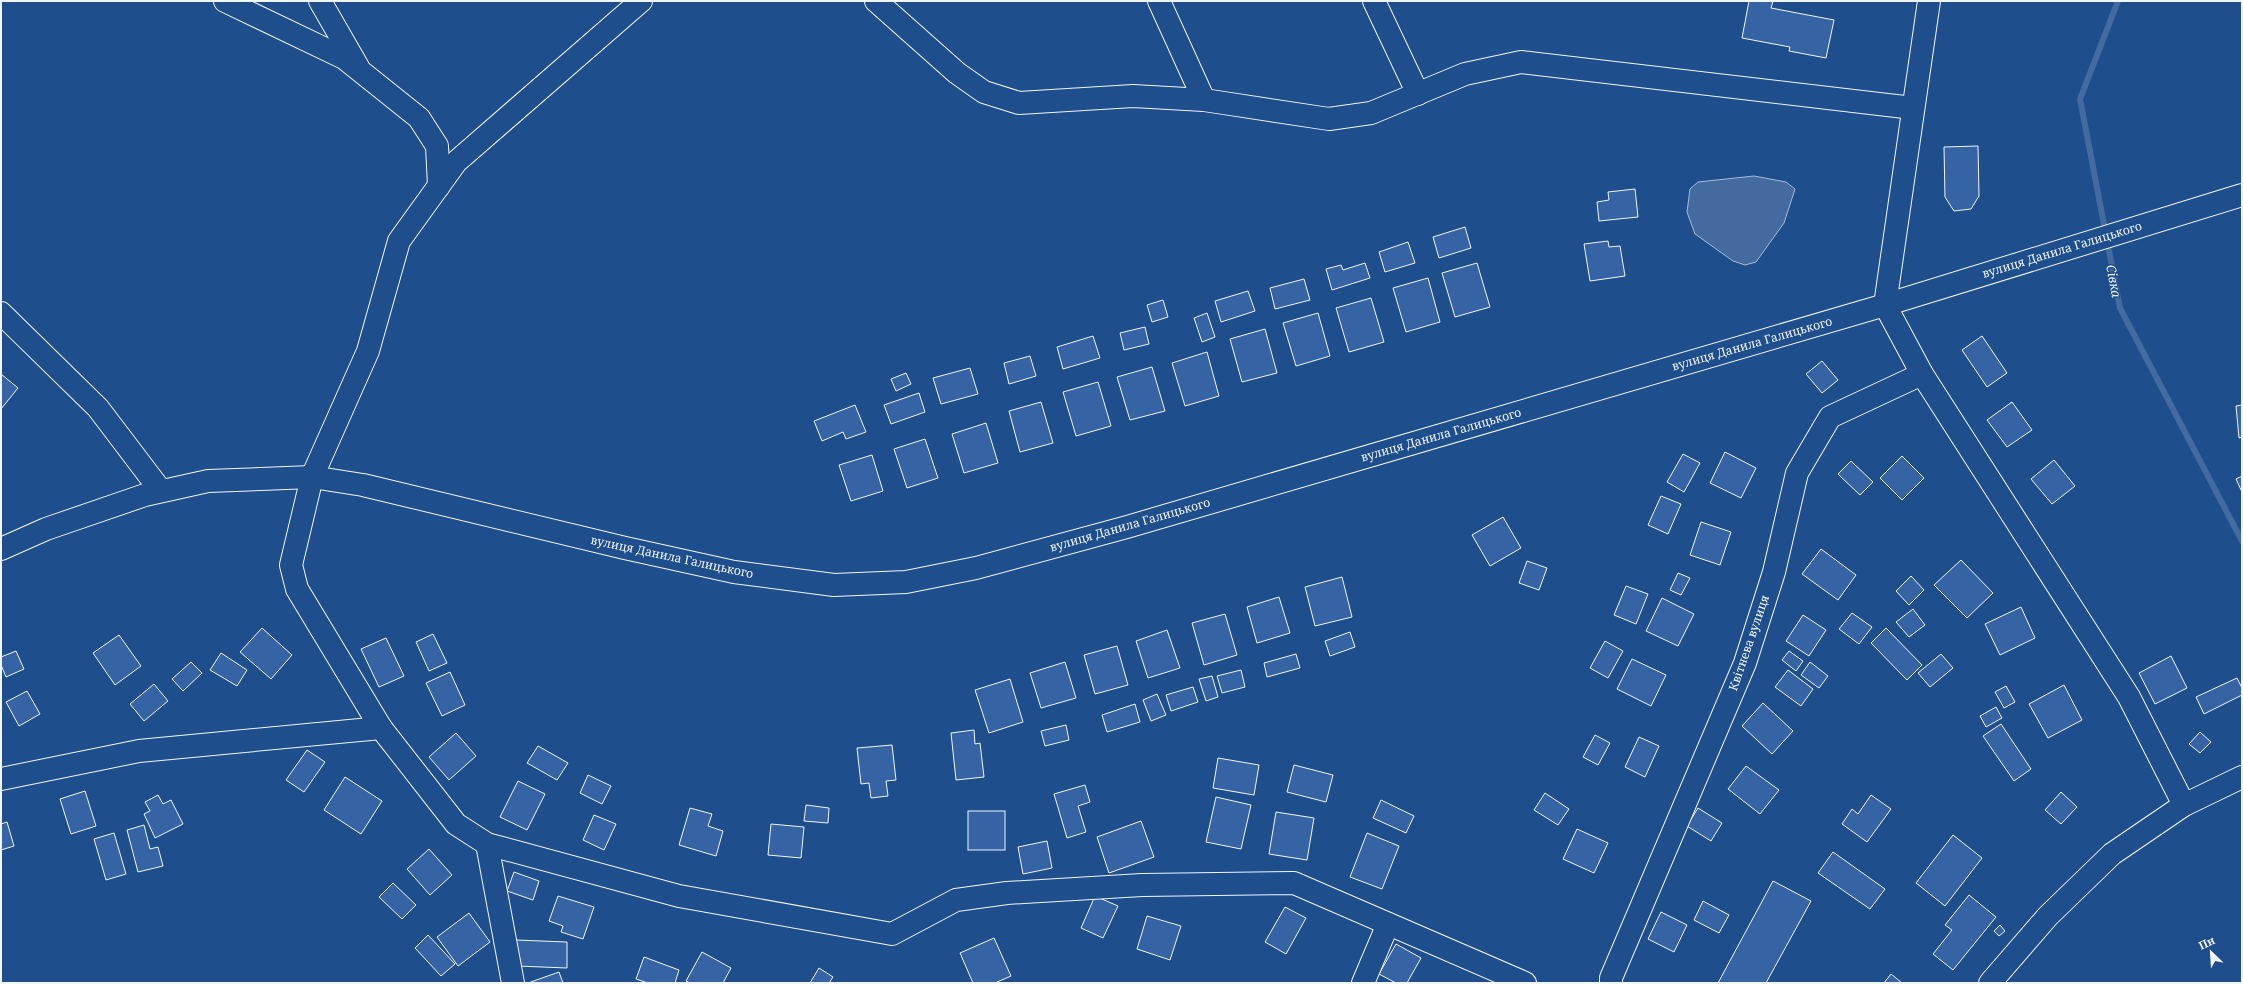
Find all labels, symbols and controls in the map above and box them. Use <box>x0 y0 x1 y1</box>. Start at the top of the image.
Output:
street label: вулиця Данила Галицького <box>1980 217 2144 282</box>
water label: Сівка <box>2102 263 2126 300</box>
street label: вулиця Данила Галицького <box>1670 312 1834 375</box>
street label: вулиця Данила Галицького <box>1359 403 1523 466</box>
street label: вулиця Данила Галицького <box>1048 493 1212 556</box>
street label: вулиця Данила Галицького <box>589 531 755 582</box>
street label: Квітнева вулиця <box>1724 592 1773 693</box>
north arrow <box>2191 932 2231 972</box>
text: Пн <box>2196 932 2218 953</box>

